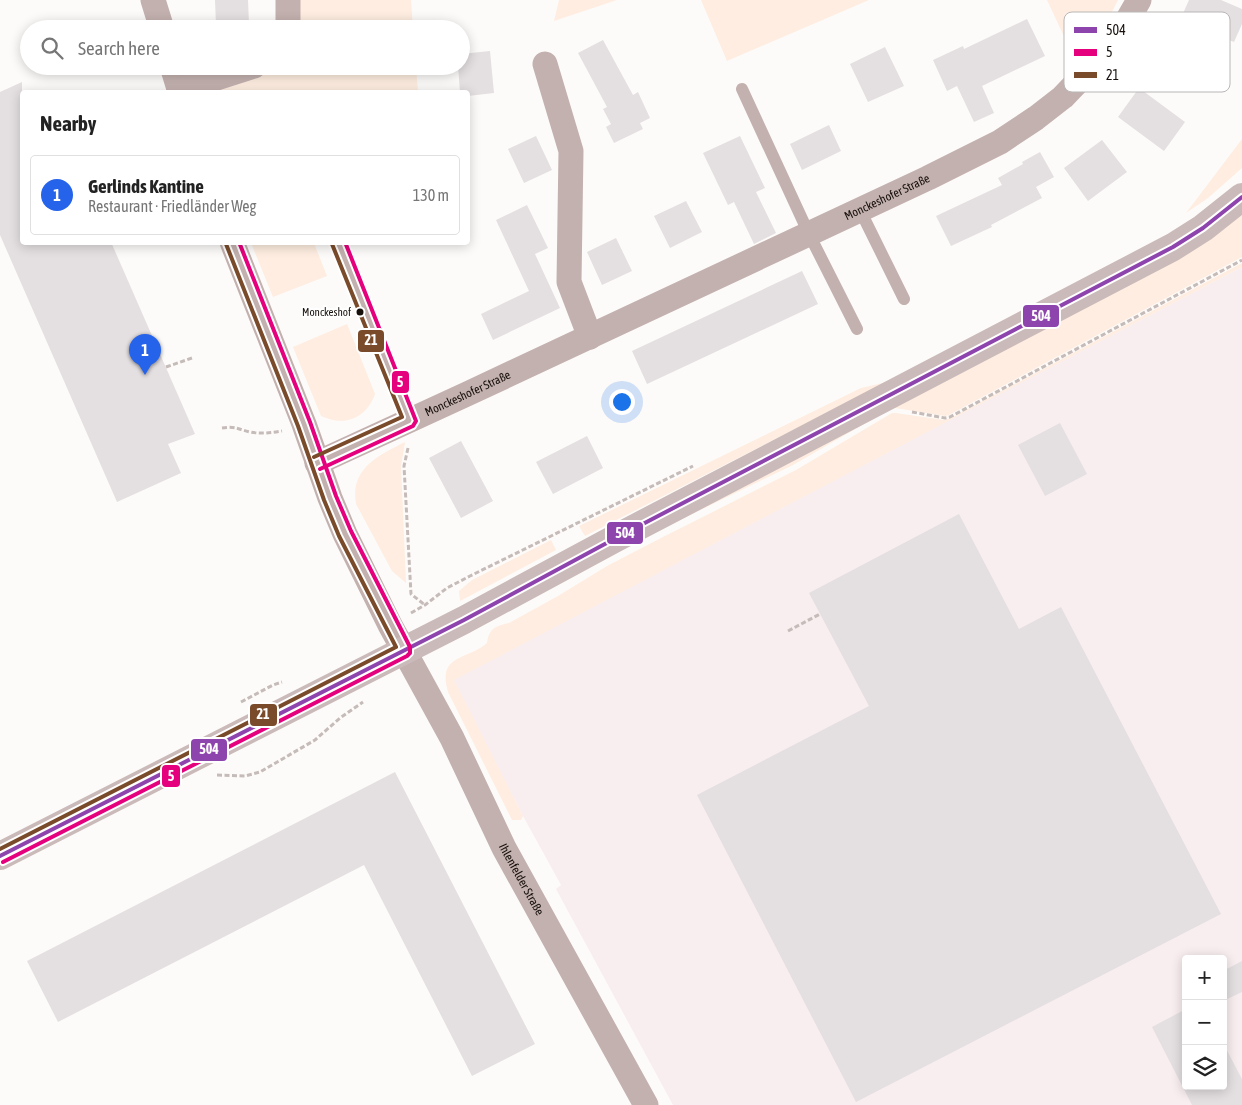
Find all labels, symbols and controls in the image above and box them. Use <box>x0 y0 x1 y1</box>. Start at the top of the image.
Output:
legend <box>1064 12 1230 92</box>
search box <box>20 20 470 75</box>
text: 504 <box>1106 22 1126 38</box>
icon: search <box>38 34 66 62</box>
text: Search here <box>78 37 160 59</box>
text: 5 <box>1106 44 1113 60</box>
text: 21 <box>1106 67 1119 83</box>
text: Nearby <box>40 111 96 135</box>
street label: Monckeshofer Straße <box>842 171 932 223</box>
text: Gerlinds Kantine <box>88 175 204 197</box>
text: 1 <box>53 186 61 204</box>
text: 130 m <box>413 186 449 204</box>
text: Restaurant · Friedländer Weg <box>88 197 256 215</box>
line badge: 504 <box>1022 304 1060 328</box>
place label: Monckeshof <box>302 306 351 318</box>
marker: Monckeshof <box>355 307 365 317</box>
text: 504 <box>1031 308 1051 324</box>
line badge: 21 <box>357 329 385 353</box>
text: 21 <box>364 332 378 348</box>
pin: 1 <box>129 334 161 375</box>
street label: Monckeshofer Straße <box>423 368 513 419</box>
line badge: 5 <box>391 370 410 394</box>
text: 5 <box>397 374 404 390</box>
your location <box>609 389 635 415</box>
line badge: 504 <box>606 521 644 545</box>
text: 504 <box>615 525 635 541</box>
line badge: 21 <box>249 703 278 727</box>
text: 21 <box>256 706 270 722</box>
line badge: 504 <box>190 738 228 762</box>
text: 504 <box>199 741 219 757</box>
line badge: 5 <box>161 764 181 788</box>
text: 5 <box>168 768 175 784</box>
street label: Ihlenfelder Straße <box>496 841 547 918</box>
map controls <box>1182 955 1227 1090</box>
button: + <box>1182 955 1227 1000</box>
button: − <box>1182 1000 1227 1045</box>
button: layers <box>1182 1045 1227 1090</box>

